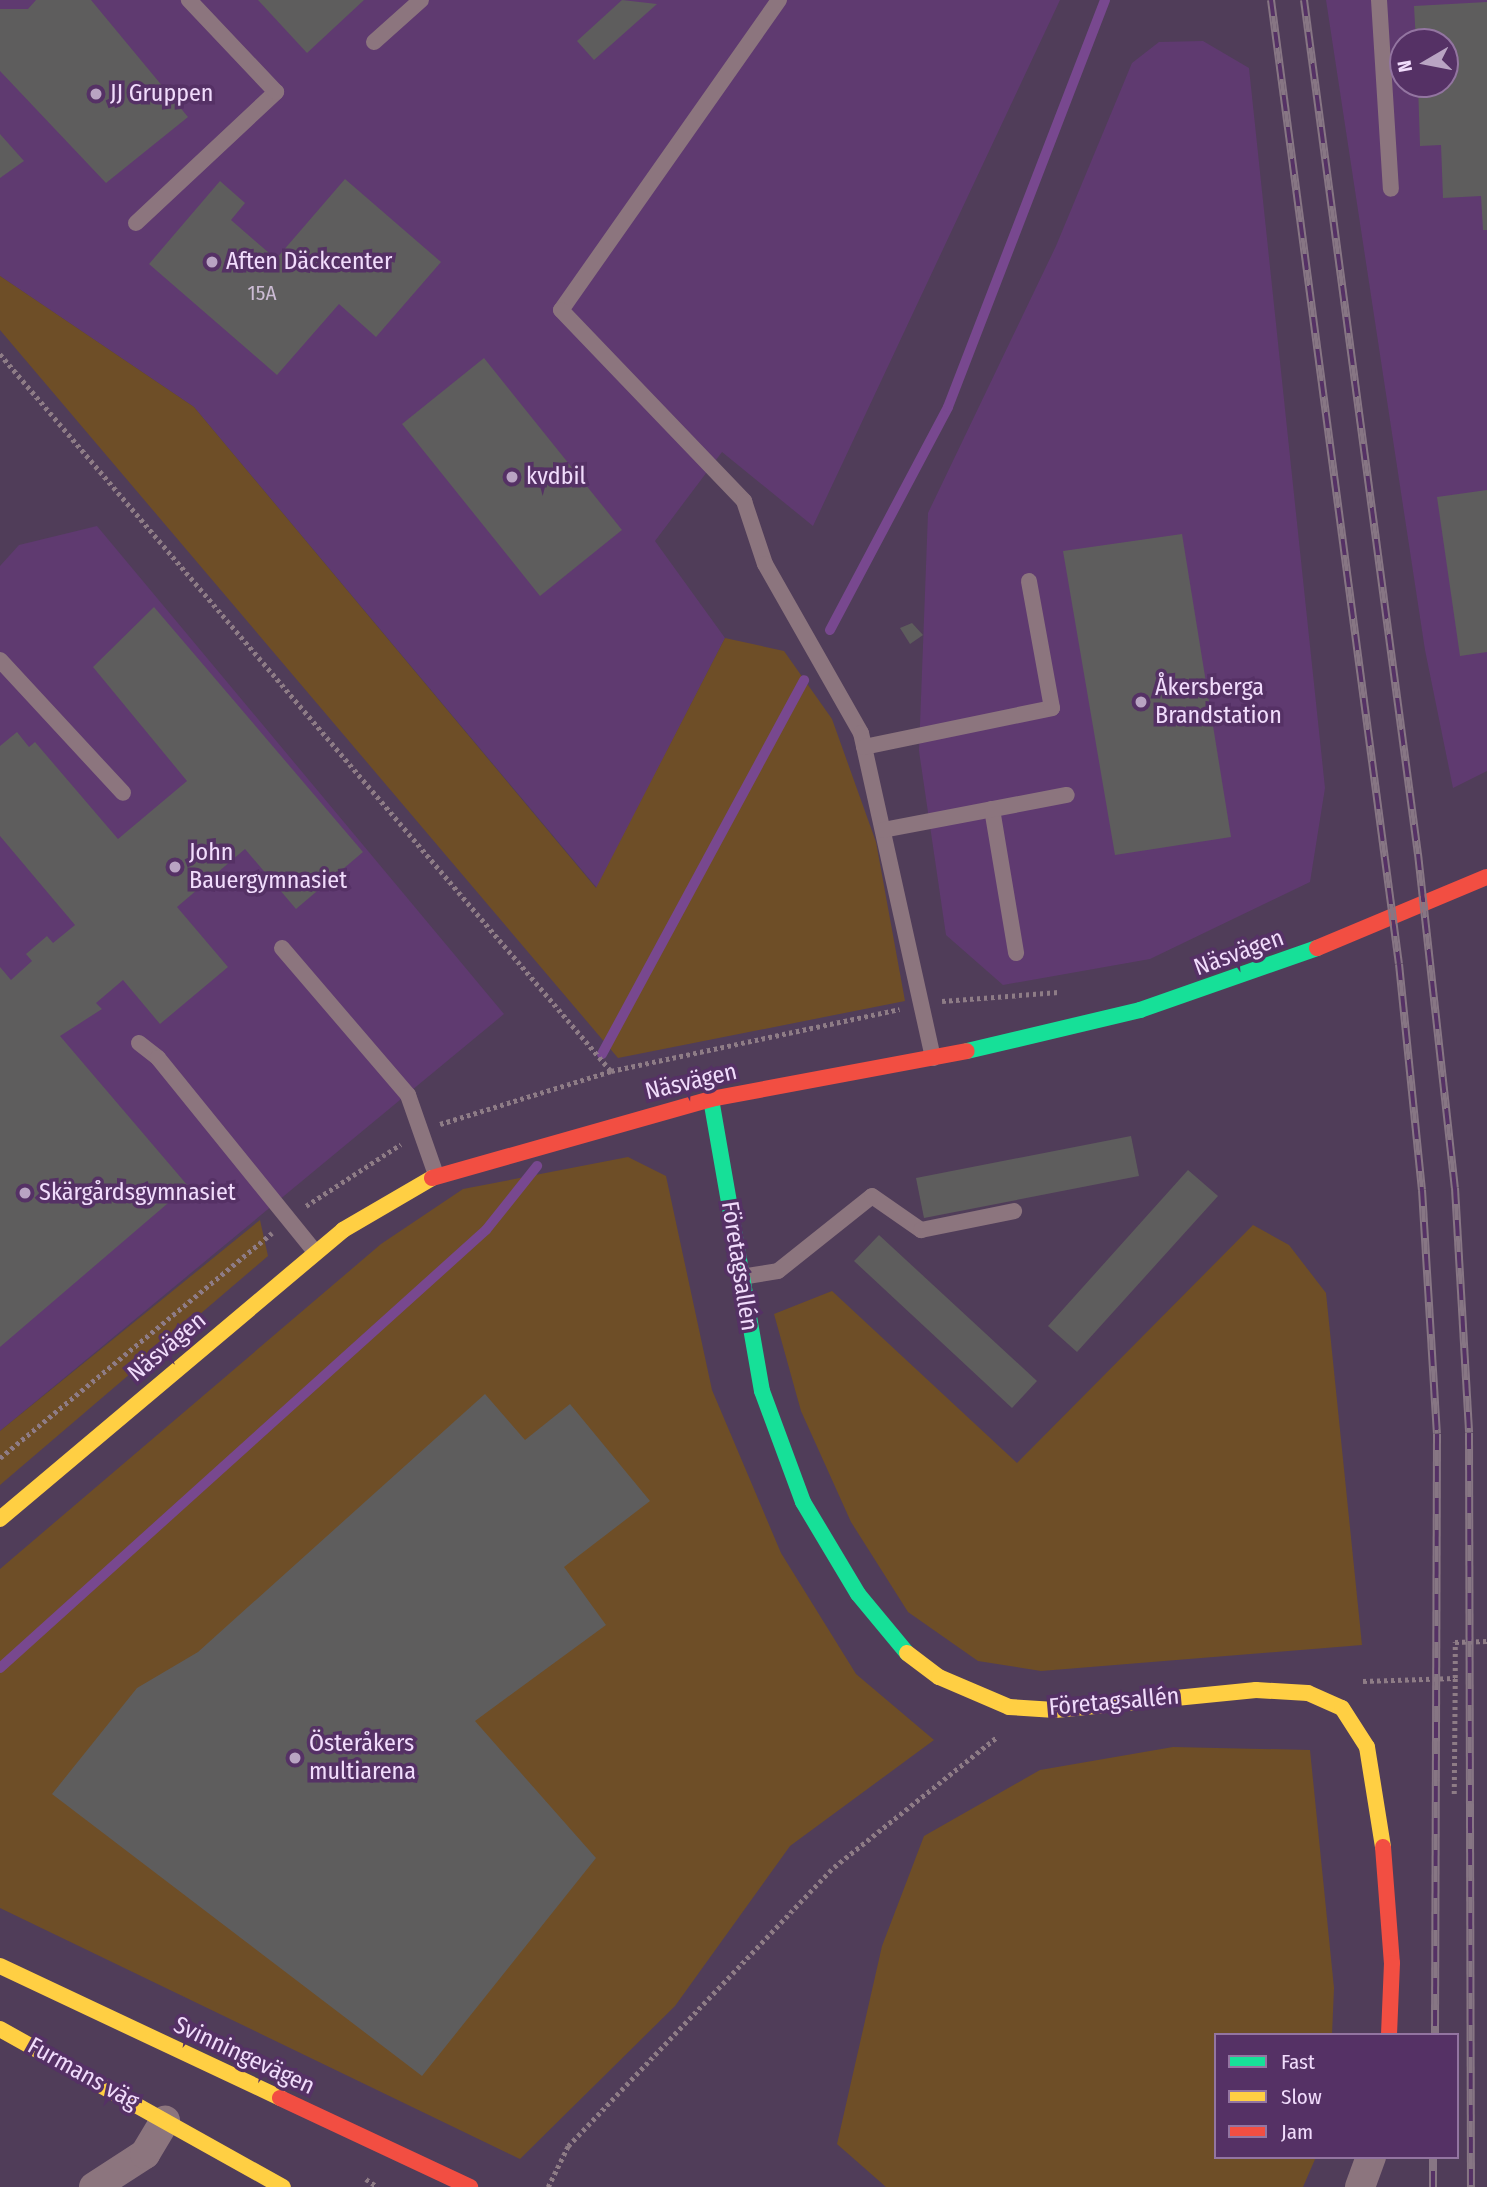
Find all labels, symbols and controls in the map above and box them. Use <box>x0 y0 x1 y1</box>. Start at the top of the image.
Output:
north arrow <box>1389 28 1459 98</box>
text: N <box>1392 59 1417 74</box>
place label: JJ Gruppen <box>110 80 213 108</box>
marker: JJ Gruppen <box>88 86 104 102</box>
place label: Aften Däckcenter <box>226 248 392 276</box>
marker: Aften Däckcenter <box>204 254 220 270</box>
house number: 15A <box>248 280 276 306</box>
place label: kvdbil <box>526 463 586 491</box>
marker: kvdbil <box>504 469 520 485</box>
place label: Åkersberga Brandstation <box>1155 674 1282 730</box>
marker: Åkersberga Brandstation <box>1133 694 1149 710</box>
place label: John Bauergymnasiet <box>189 839 347 895</box>
marker: John Bauergymnasiet <box>167 859 183 875</box>
street label: Näsvägen <box>1190 924 1288 982</box>
street label: Näsvägen <box>642 1057 740 1107</box>
place label: Skärgårdsgymnasiet <box>39 1179 236 1207</box>
marker: Skärgårdsgymnasiet <box>17 1185 33 1201</box>
street label: Företagsallén <box>715 1199 763 1333</box>
street label: Näsvägen <box>122 1306 212 1388</box>
street label: Företagsallén <box>1048 1682 1180 1722</box>
place label: Österåkers multiarena <box>309 1730 416 1786</box>
marker: Österåkers multiarena <box>287 1750 303 1766</box>
street label: Svinningevägen <box>169 2011 319 2101</box>
street label: Furmans väg <box>22 2032 144 2116</box>
legend <box>1214 2033 1459 2159</box>
text: Fast <box>1281 2049 1315 2075</box>
text: Slow <box>1281 2084 1322 2110</box>
text: Jam <box>1281 2119 1313 2145</box>

